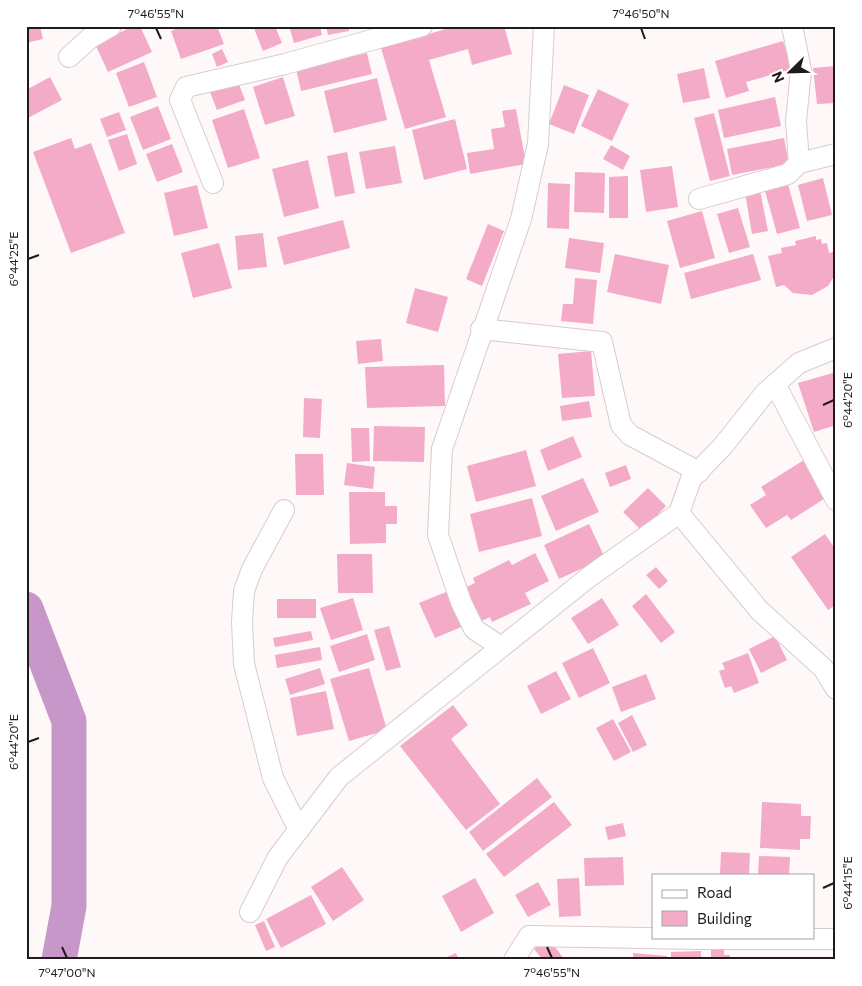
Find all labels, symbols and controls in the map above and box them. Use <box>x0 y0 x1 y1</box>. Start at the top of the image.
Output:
text: 7°46'55"N <box>128 6 184 20</box>
text: 7°46'50"N <box>612 6 670 20</box>
north arrow <box>764 48 814 98</box>
text: N <box>768 69 787 85</box>
text: 6°44'25"E <box>6 232 20 286</box>
text: 6°44'20"E <box>840 372 854 428</box>
text: 6°44'20"E <box>6 714 20 770</box>
text: 6°44'15"E <box>840 856 854 910</box>
legend <box>652 874 814 938</box>
text: Road <box>697 883 732 901</box>
text: Building <box>697 909 752 927</box>
text: 7°47'00"N <box>39 965 95 979</box>
text: 7°46'55"N <box>524 965 580 979</box>

